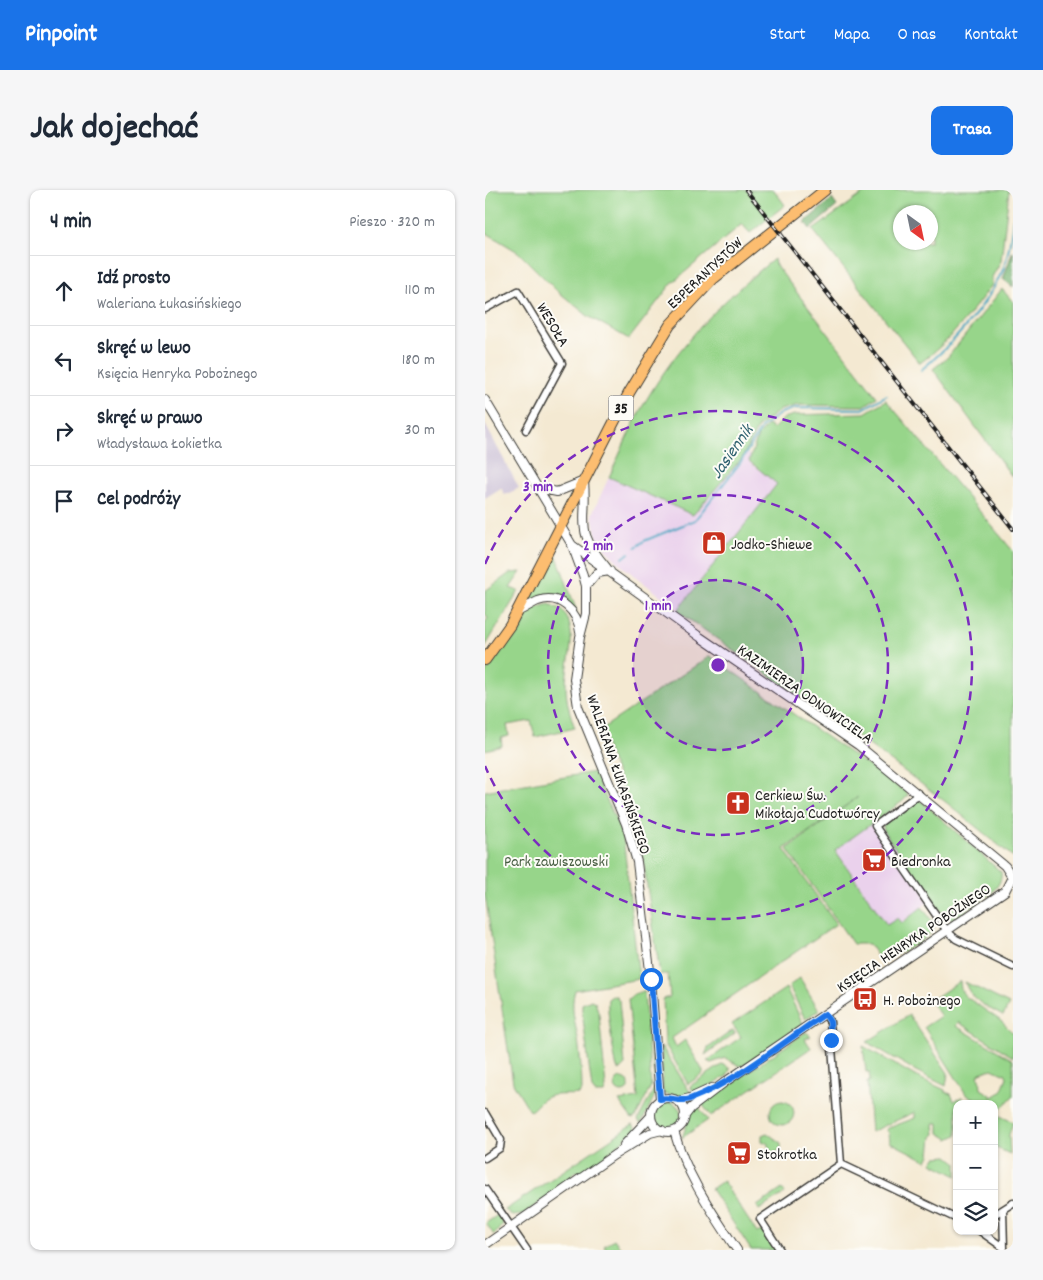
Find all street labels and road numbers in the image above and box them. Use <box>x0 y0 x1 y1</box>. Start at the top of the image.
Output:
street label: ESPERANTYSTÓW <box>662 232 750 315</box>
street label: WESOŁA <box>530 299 574 352</box>
road number: 35 <box>609 396 633 420</box>
street label: KAZIMIERZA ODNOWICIELA <box>732 639 877 751</box>
street label: WALERIANA ŁUKASIŃSKIEGO <box>579 692 656 858</box>
street label: KSIĘCIA HENRYKA POBOŻNEGO <box>833 879 996 999</box>

